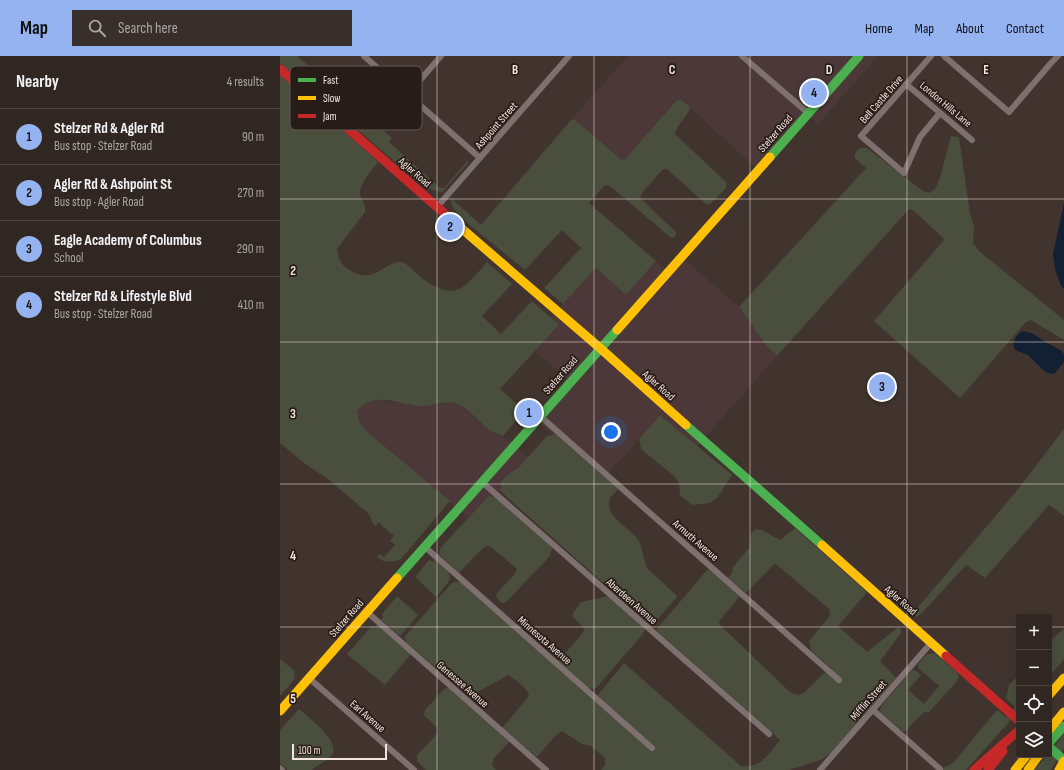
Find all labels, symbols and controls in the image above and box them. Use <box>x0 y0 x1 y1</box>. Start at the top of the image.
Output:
search box <box>72 10 352 46</box>
text: Map <box>20 17 48 40</box>
icon: search <box>86 17 108 39</box>
text: Search here <box>118 19 178 38</box>
text: Home <box>865 20 893 37</box>
text: Map <box>915 20 934 37</box>
text: About <box>956 20 984 37</box>
text: Contact <box>1006 20 1044 37</box>
text: B <box>512 62 518 78</box>
text: C <box>669 62 676 78</box>
text: D <box>826 62 833 78</box>
text: E <box>983 62 989 78</box>
legend <box>290 66 422 130</box>
text: Nearby <box>16 72 59 92</box>
street label: Bell Castle Drive <box>857 73 906 126</box>
text: 4 results <box>227 74 264 90</box>
text: Fast <box>323 74 339 87</box>
pin: 4 <box>801 78 827 108</box>
street label: London Hills Lane <box>917 79 974 130</box>
text: Slow <box>323 92 340 105</box>
street label: Ashpoint Street <box>472 99 521 152</box>
text: Jam <box>322 110 337 123</box>
street label: Stelzer Road <box>755 111 796 155</box>
text: Stelzer Rd & Agler Rd <box>54 119 164 138</box>
text: 1 <box>26 129 32 145</box>
text: 90 m <box>242 129 264 145</box>
text: Bus stop · Stelzer Road <box>54 138 152 154</box>
street label: Agler Road <box>395 154 434 190</box>
text: Agler Rd & Ashpoint St <box>54 175 172 194</box>
text: 2 <box>26 185 32 201</box>
text: 270 m <box>237 185 264 201</box>
text: Bus stop · Agler Road <box>54 194 144 210</box>
pin: 2 <box>437 212 463 242</box>
text: Eagle Academy of Columbus <box>54 231 202 250</box>
text: 3 <box>26 241 32 257</box>
text: 290 m <box>237 241 264 257</box>
text: School <box>54 250 84 266</box>
text: 2 <box>290 263 296 279</box>
text: Stelzer Rd & Lifestyle Blvd <box>54 287 192 306</box>
text: 4 <box>26 297 32 313</box>
text: 410 m <box>238 297 264 313</box>
text: Bus stop · Stelzer Road <box>54 306 152 322</box>
street label: Stelzer Road <box>540 353 581 397</box>
street label: Agler Road <box>639 367 678 404</box>
pin: 3 <box>869 372 895 402</box>
pin: 1 <box>516 398 542 428</box>
text: 3 <box>290 406 296 422</box>
your location <box>601 422 621 442</box>
street label: Armuth Avenue <box>669 516 721 564</box>
text: 4 <box>290 548 296 564</box>
street label: Aberdeen Avenue <box>603 575 660 627</box>
street label: Agler Road <box>881 582 920 618</box>
street label: Stelzer Road <box>326 596 367 640</box>
street label: Minnesota Avenue <box>515 613 574 667</box>
map controls <box>1016 614 1052 758</box>
button: + <box>1016 614 1052 650</box>
button: − <box>1016 650 1052 686</box>
street label: Genessee Avenue <box>434 658 491 710</box>
street label: Mifflin Street <box>847 677 890 723</box>
button: locate <box>1016 686 1052 722</box>
text: 5 <box>290 691 296 707</box>
street label: Earl Avenue <box>347 698 388 735</box>
button: layers <box>1016 722 1052 758</box>
scale bar <box>292 742 387 761</box>
text: 100 m <box>298 744 320 757</box>

